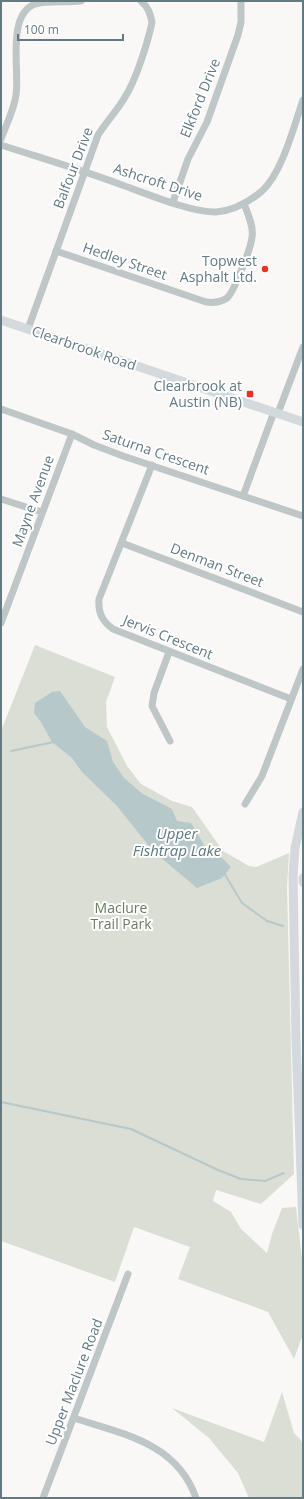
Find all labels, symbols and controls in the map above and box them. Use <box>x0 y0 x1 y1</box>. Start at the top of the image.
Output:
scale bar <box>18 16 123 42</box>
text: 100 m <box>24 21 59 38</box>
street label: Elkford Drive <box>175 55 224 140</box>
street label: Balfour Drive <box>48 124 97 211</box>
street label: Ashcroft Drive <box>111 158 205 205</box>
street label: Hedley Street <box>81 237 170 284</box>
place label: Topwest Asphalt Ltd. <box>180 251 257 286</box>
marker: Topwest Asphalt Ltd. <box>260 264 270 274</box>
street label: Clearbrook Road <box>29 321 139 374</box>
place label: Clearbrook at Austin (NB) <box>153 376 242 411</box>
marker: Clearbrook at Austin (NB) <box>245 389 255 399</box>
street label: Saturna Crescent <box>100 424 212 479</box>
street label: Mayne Avenue <box>7 452 58 549</box>
street label: Denman Street <box>168 538 267 591</box>
street label: Jervis Crescent <box>119 609 216 663</box>
water label: Upper Fishtrap Lake <box>133 823 222 860</box>
park label: Maclure Trail Park <box>90 898 152 933</box>
street label: Upper Maclure Road <box>41 1316 106 1448</box>

